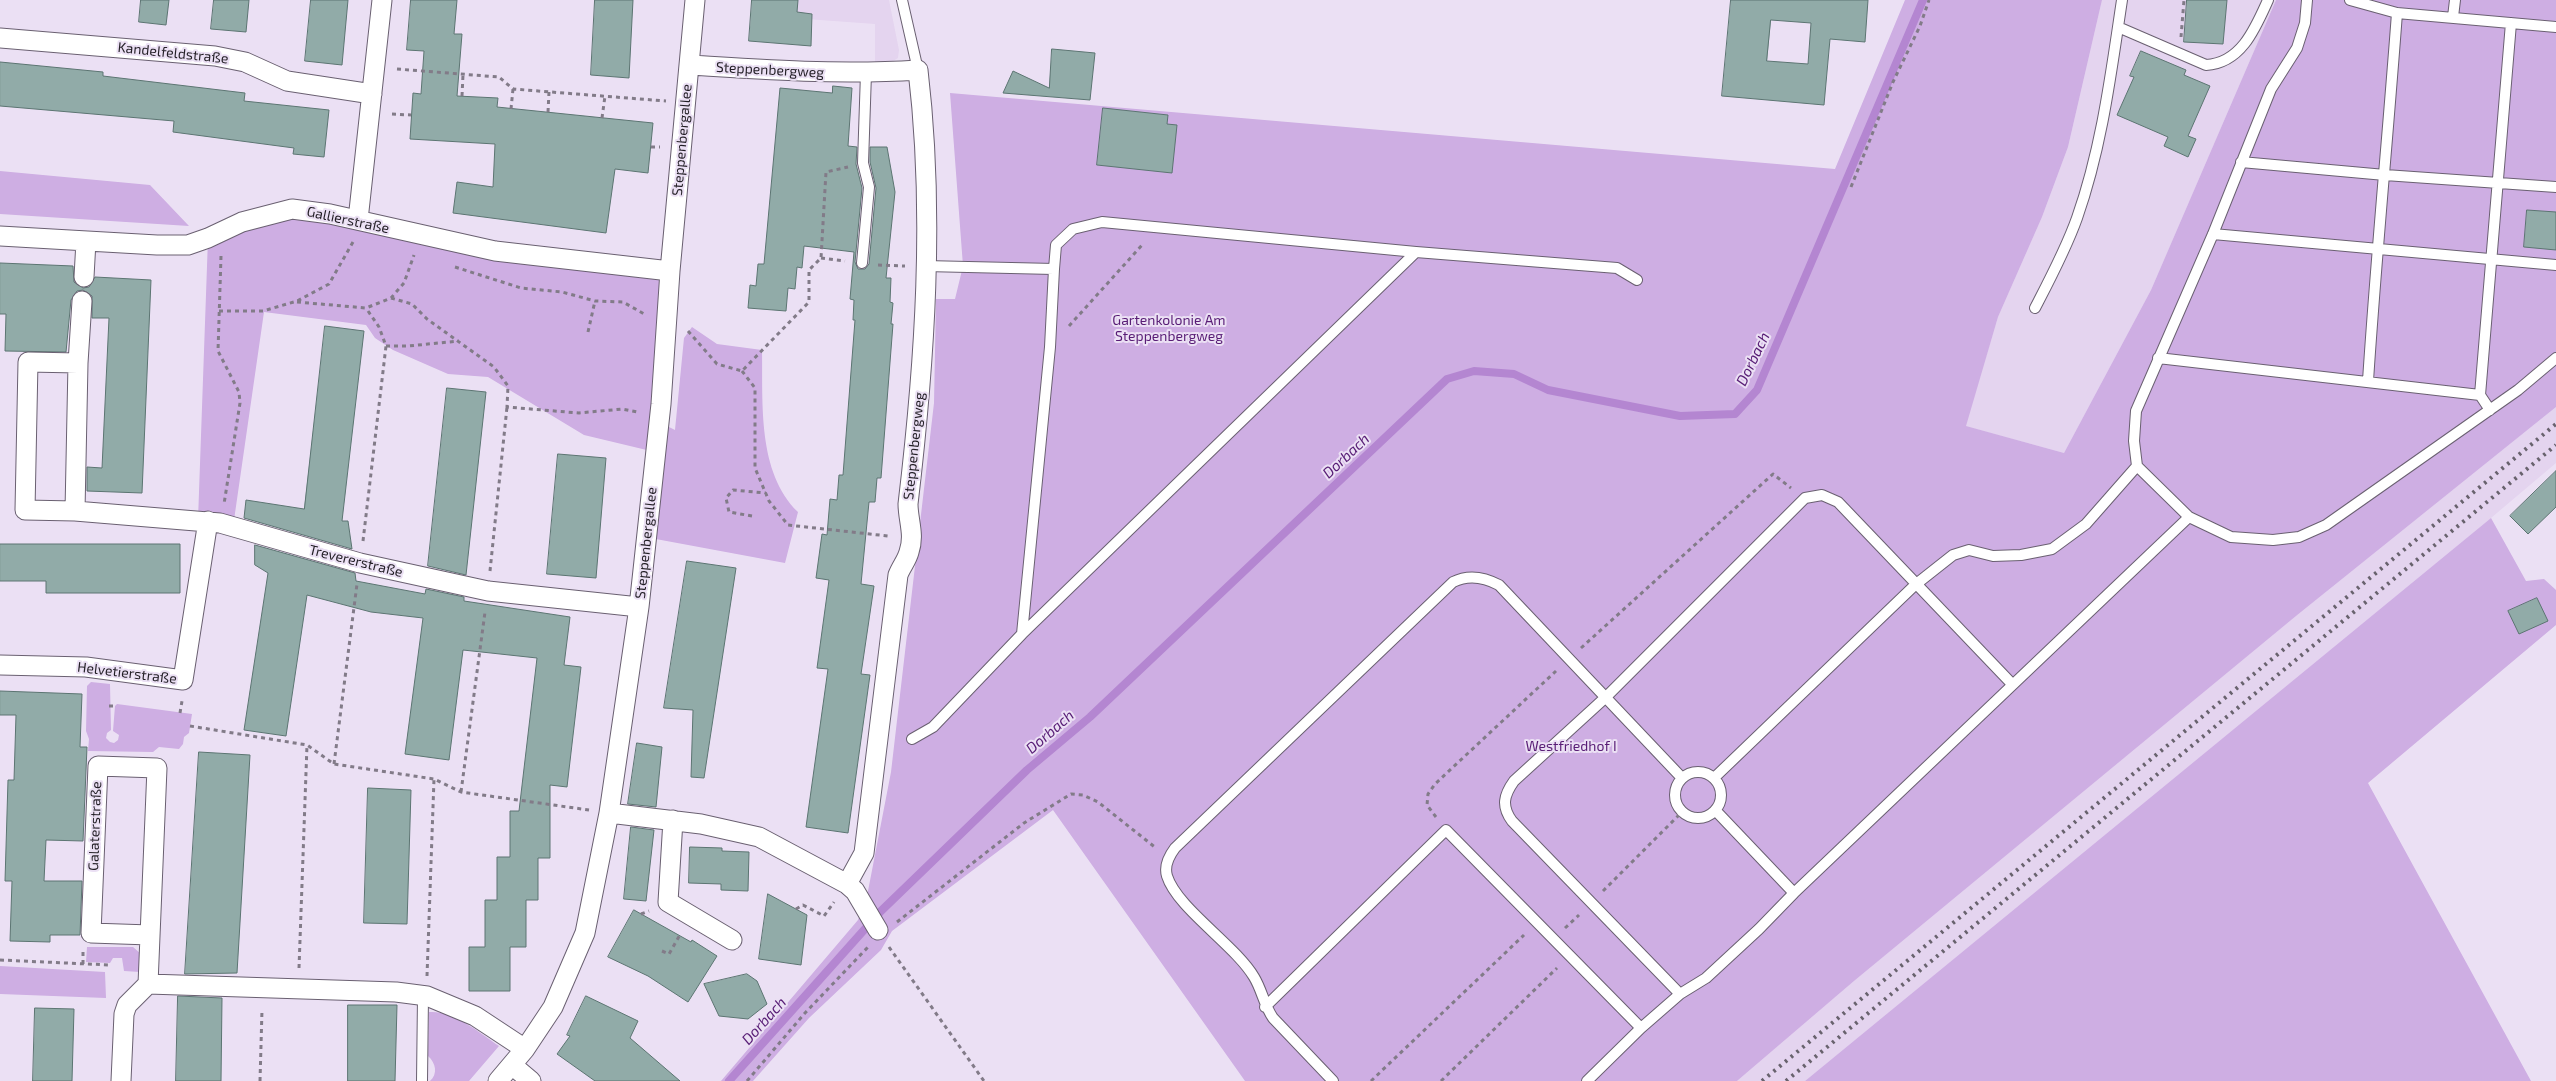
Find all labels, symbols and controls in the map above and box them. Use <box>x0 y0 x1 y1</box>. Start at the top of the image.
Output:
street label: Kandelfeldstraße <box>117 39 229 67</box>
street label: Steppenbergweg <box>716 59 824 81</box>
street label: Steppenbergallee <box>669 83 695 197</box>
street label: Gallierstraße <box>305 203 391 237</box>
park label: Gartenkolonie Am Steppenbergweg <box>1112 312 1226 344</box>
water label: Dorbach <box>1732 329 1774 389</box>
street label: Steppenbergweg <box>900 391 928 501</box>
water label: Dorbach <box>1319 430 1373 482</box>
street label: Steppenbergallee <box>632 486 660 600</box>
street label: Trevererstraße <box>307 541 405 581</box>
street label: Helvetierstraße <box>76 659 178 687</box>
water label: Dorbach <box>1022 706 1078 758</box>
park label: Westfriedhof I <box>1525 738 1617 754</box>
street label: Galaterstraße <box>85 781 105 871</box>
water label: Dorbach <box>738 994 790 1048</box>

